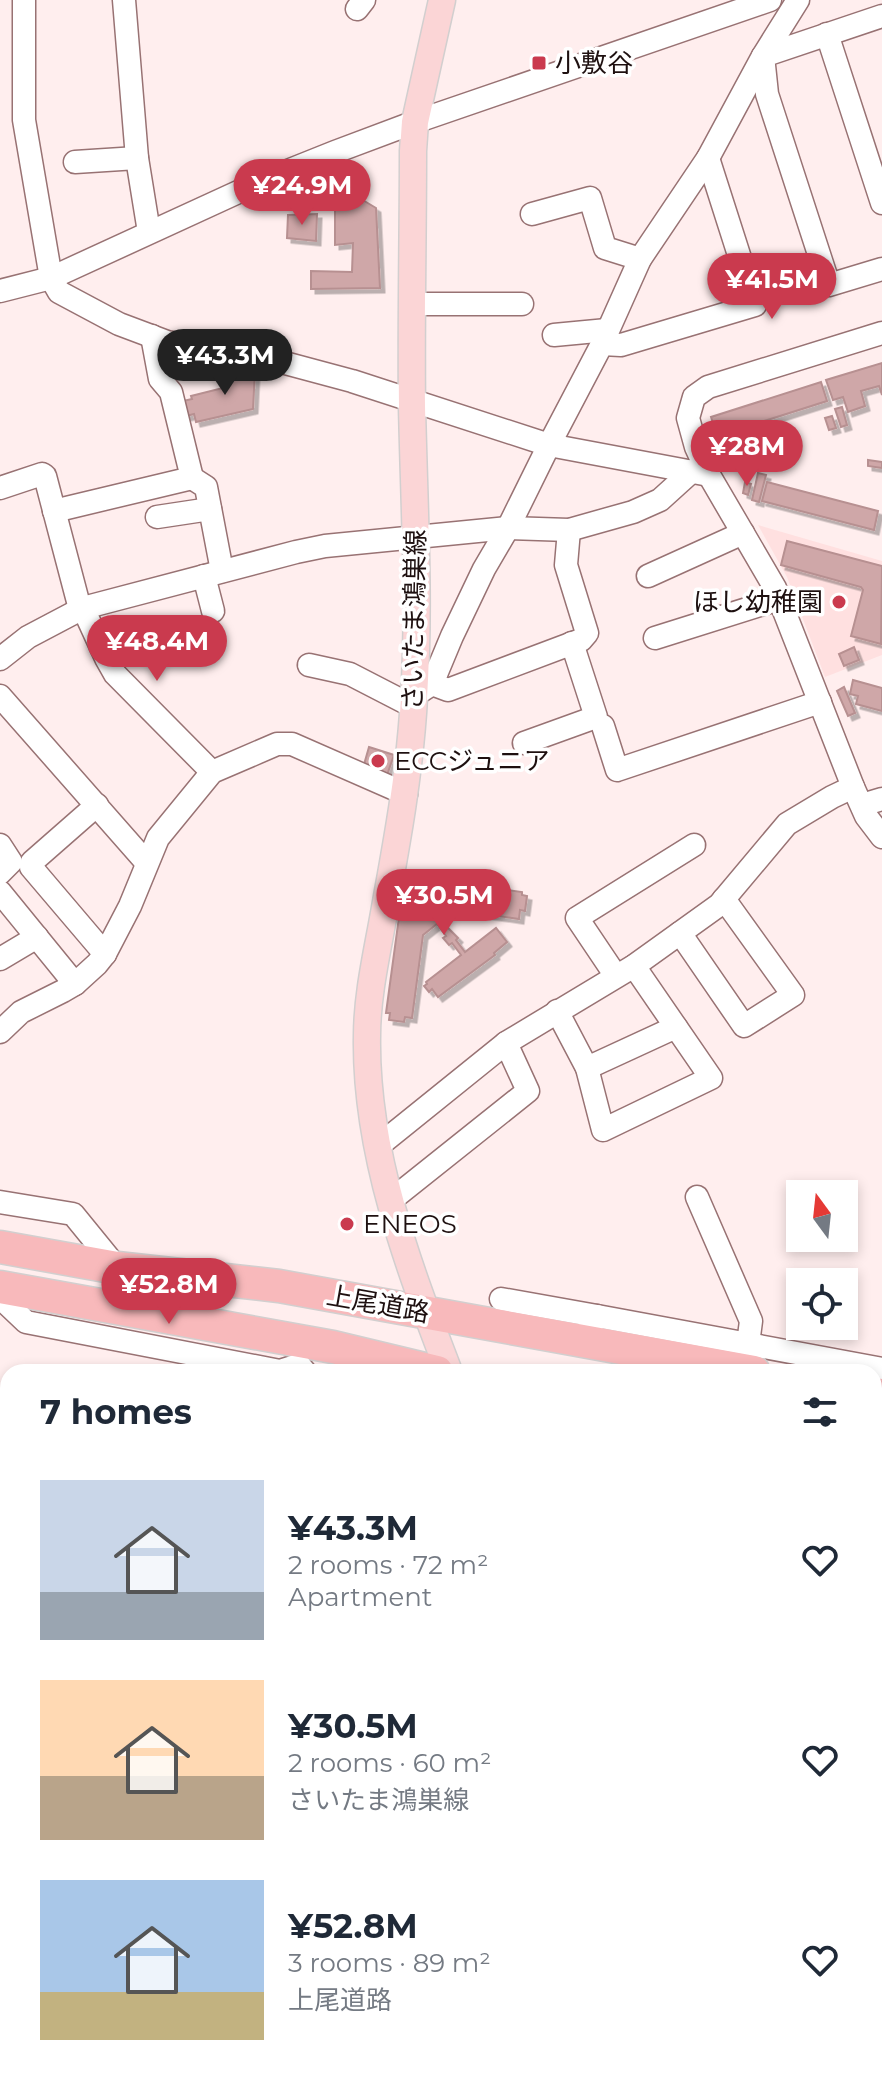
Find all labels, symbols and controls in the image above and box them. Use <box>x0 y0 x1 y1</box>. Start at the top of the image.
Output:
place label: 小敷谷 <box>555 47 633 79</box>
marker: 小敷谷 <box>530 54 548 72</box>
pin: ¥24.9M <box>237 159 367 227</box>
text: ¥24.9M <box>252 169 352 201</box>
pin: ¥41.5M <box>707 253 837 321</box>
text: ¥41.5M <box>725 263 819 295</box>
pin: ¥43.3M <box>160 329 290 397</box>
text: ¥43.3M <box>175 339 275 371</box>
pin: ¥28M <box>700 420 794 488</box>
text: ¥28M <box>709 430 785 462</box>
street label: さいたま鴻巣線 <box>396 529 432 711</box>
place label: ほし幼稚園 <box>693 586 823 618</box>
marker: ほし幼稚園 <box>830 593 848 611</box>
pin: ¥48.4M <box>92 615 222 683</box>
text: ¥48.4M <box>105 625 209 657</box>
place label: ECCジュニア <box>394 745 549 777</box>
marker: ECCジュニア <box>369 752 387 770</box>
pin: ¥30.5M <box>379 869 509 937</box>
text: ¥30.5M <box>394 879 494 911</box>
north arrow <box>786 1180 858 1252</box>
map controls <box>786 1180 858 1340</box>
place label: ENEOS <box>363 1208 457 1240</box>
marker: ENEOS <box>338 1215 356 1233</box>
pin: ¥52.8M <box>104 1258 234 1326</box>
text: ¥52.8M <box>119 1268 219 1300</box>
button: locate <box>786 1268 858 1340</box>
street label: 上尾道路 <box>324 1279 432 1329</box>
icon: filters <box>798 1390 842 1434</box>
text: 7 homes <box>40 1391 192 1433</box>
text: ¥43.3M <box>288 1507 418 1549</box>
icon: home <box>104 1512 200 1608</box>
icon: heart <box>798 1538 842 1582</box>
text: 2 rooms · 72 m² <box>288 1549 488 1581</box>
text: Apartment <box>288 1581 432 1613</box>
text: ¥30.5M <box>288 1705 418 1747</box>
icon: home <box>104 1712 200 1808</box>
icon: heart <box>798 1738 842 1782</box>
text: 2 rooms · 60 m² <box>288 1747 491 1779</box>
text: さいたま鴻巣線 <box>288 1784 469 1816</box>
text: ¥52.8M <box>288 1905 418 1947</box>
icon: home <box>104 1912 200 2008</box>
icon: heart <box>798 1938 842 1982</box>
text: 3 rooms · 89 m² <box>288 1947 491 1979</box>
text: 上尾道路 <box>288 1984 392 2016</box>

